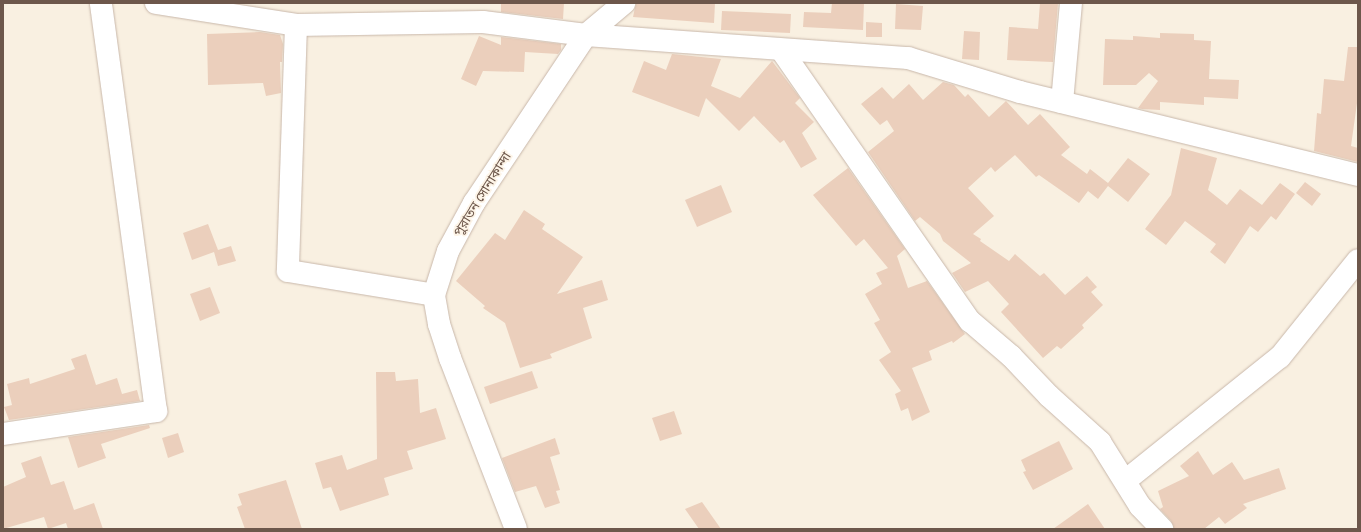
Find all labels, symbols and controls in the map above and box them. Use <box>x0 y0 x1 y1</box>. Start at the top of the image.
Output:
street label: পুরাতন সোনাকান্দা <box>450 149 514 239</box>

